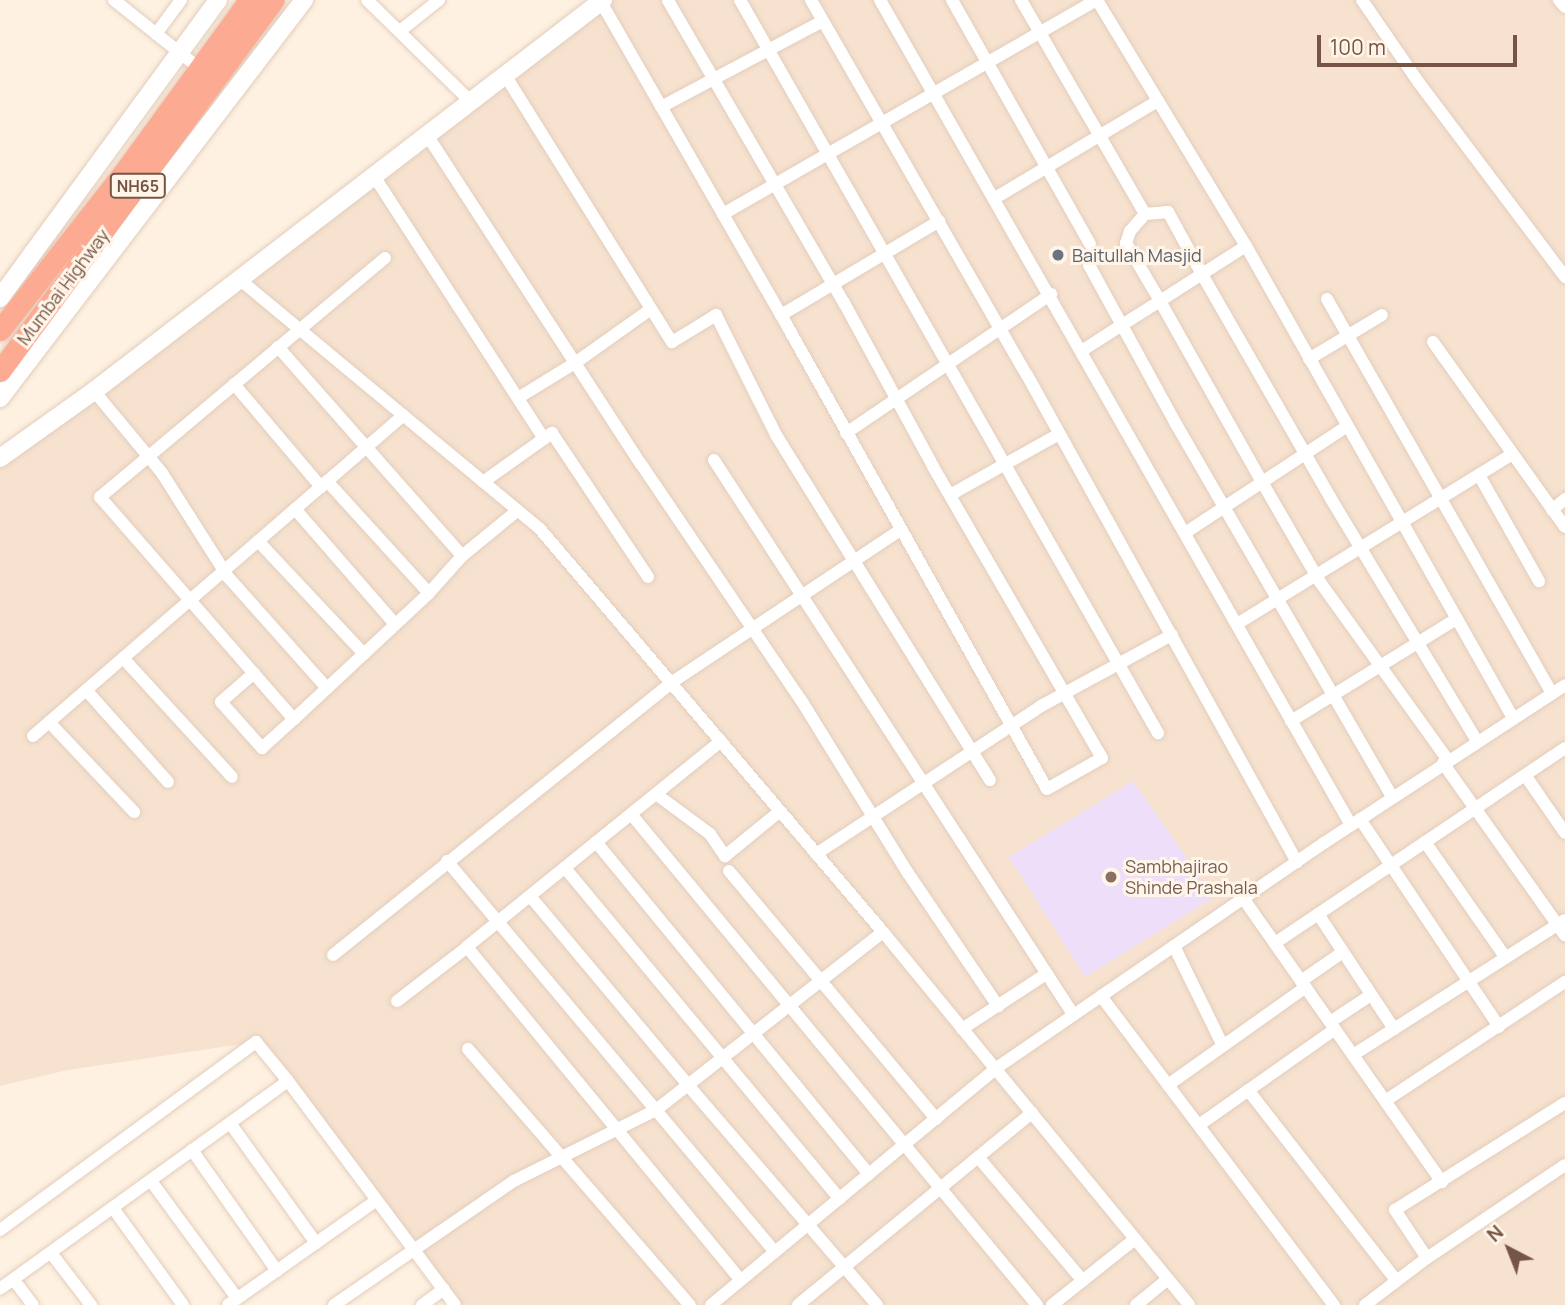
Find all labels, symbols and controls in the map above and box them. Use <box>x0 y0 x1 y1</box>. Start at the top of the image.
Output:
scale bar <box>1320 21 1520 65</box>
text: 100 m <box>1330 33 1386 61</box>
road number: NH65 <box>108 174 168 198</box>
street label: Mumbai Highway <box>12 225 114 349</box>
place label: Baitullah Masjid <box>1072 244 1202 266</box>
marker: Baitullah Masjid <box>1050 247 1066 263</box>
place label: Sambhajirao Shinde Prashala <box>1125 856 1258 898</box>
marker: Sambhajirao Shinde Prashala <box>1103 869 1119 885</box>
north arrow <box>1474 1214 1544 1284</box>
text: N <box>1481 1219 1509 1248</box>

